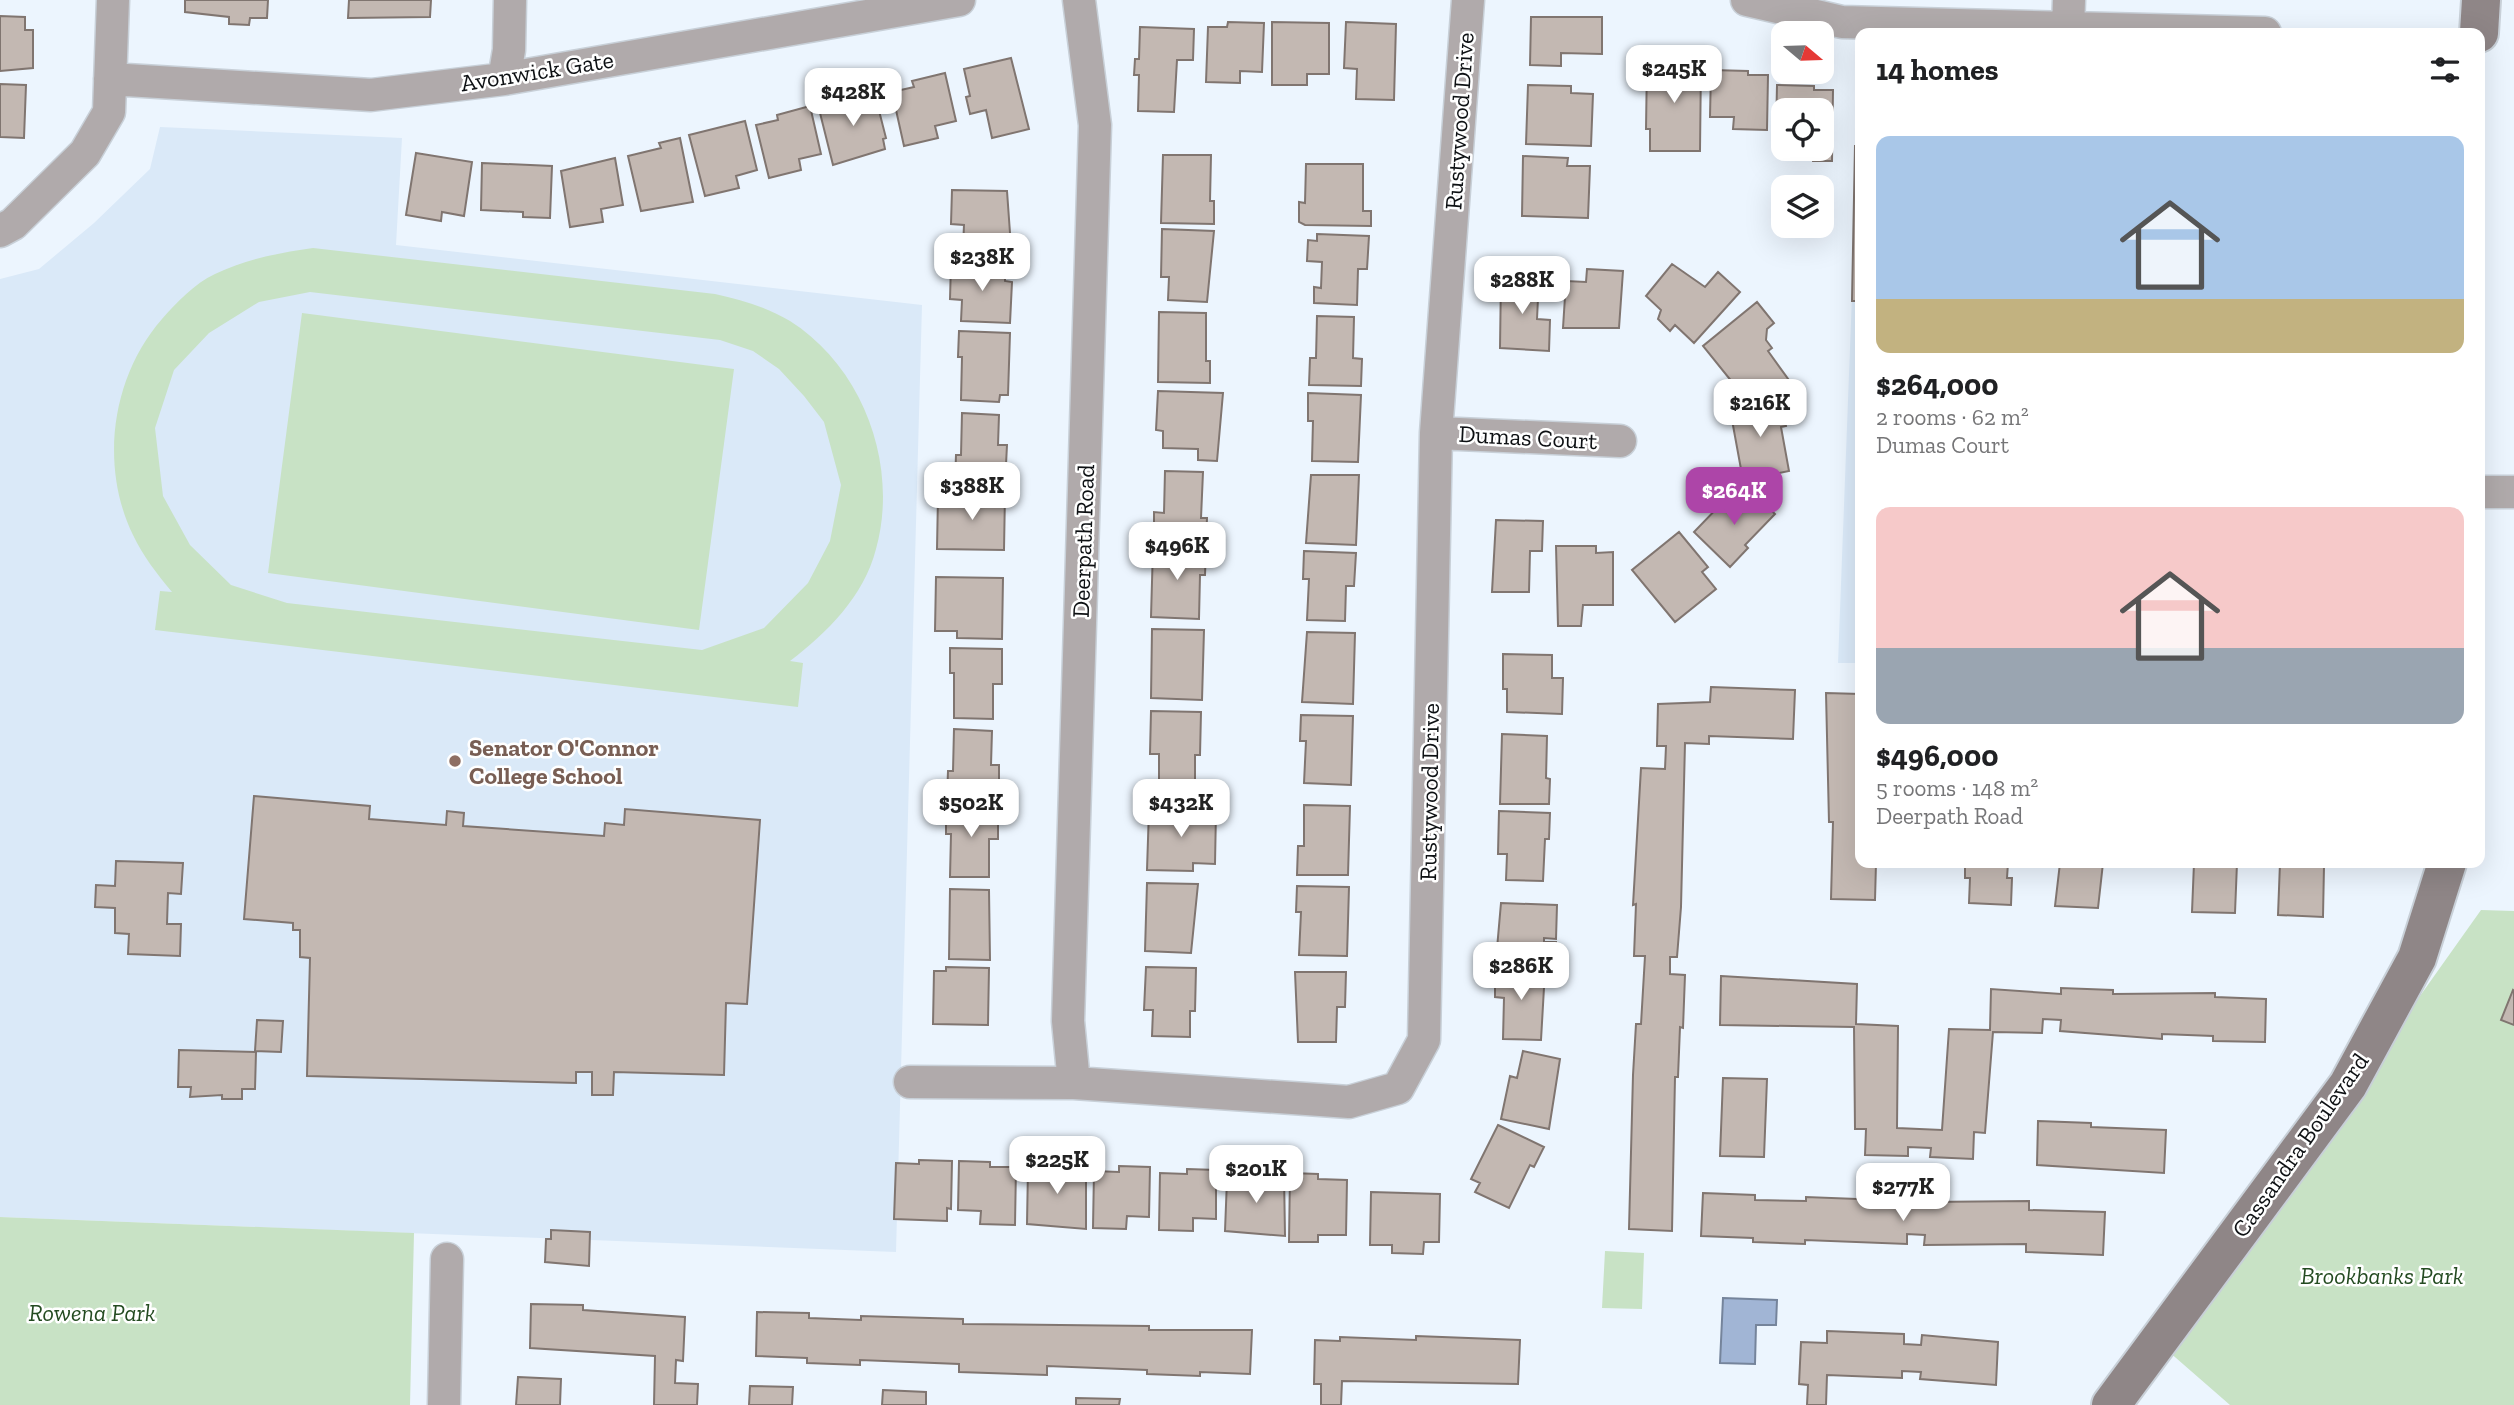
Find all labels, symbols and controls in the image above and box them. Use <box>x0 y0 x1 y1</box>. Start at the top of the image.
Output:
north arrow <box>1771 21 1834 84</box>
map controls <box>1771 21 1834 238</box>
street label: Rustywood Drive <box>1438 31 1480 211</box>
street label: Avonwick Gate <box>459 45 615 97</box>
pin: $245K <box>1625 46 1723 105</box>
icon: filters <box>2426 51 2464 89</box>
text: 14 homes <box>1876 52 1999 88</box>
text: $245K <box>1642 54 1706 82</box>
pin: $428K <box>804 68 902 128</box>
text: $428K <box>821 77 885 105</box>
button: locate <box>1771 98 1834 161</box>
button: layers <box>1771 175 1834 238</box>
icon: home <box>2107 182 2233 308</box>
pin: $238K <box>933 233 1031 293</box>
text: $238K <box>950 242 1014 270</box>
pin: $288K <box>1473 256 1571 316</box>
text: $288K <box>1490 265 1554 293</box>
text: $264,000 <box>1876 367 1999 403</box>
pin: $216K <box>1711 380 1809 439</box>
text: $216K <box>1730 388 1790 416</box>
text: 2 rooms · 62 m² <box>1876 403 2029 431</box>
street label: Dumas Court <box>1458 419 1598 455</box>
text: Dumas Court <box>1876 431 2009 459</box>
pin: $388K <box>923 462 1021 522</box>
street label: Deerpath Road <box>1066 464 1100 618</box>
pin: $264K <box>1685 468 1783 527</box>
text: $388K <box>940 471 1004 499</box>
text: $264K <box>1702 476 1766 504</box>
pin: $496K <box>1128 522 1226 582</box>
text: $496K <box>1145 531 1209 559</box>
icon: home <box>2107 553 2233 679</box>
street label: Rustywood Drive <box>1413 703 1445 881</box>
place label: Senator O'Connor College School <box>469 733 659 790</box>
text: $496,000 <box>1876 738 1998 774</box>
marker: Senator O'Connor College School <box>447 753 463 769</box>
text: 5 rooms · 148 m² <box>1876 774 2038 802</box>
pin: $502K <box>922 780 1020 839</box>
pin: $432K <box>1132 780 1230 839</box>
text: $502K <box>939 788 1003 816</box>
text: $432K <box>1149 788 1213 816</box>
text: Deerpath Road <box>1876 802 2023 830</box>
pin: $286K <box>1472 942 1570 1002</box>
text: $286K <box>1489 951 1553 979</box>
street label: Cassandra Boulevard <box>2226 1047 2374 1243</box>
pin: $225K <box>1008 1136 1106 1196</box>
text: $225K <box>1025 1145 1089 1173</box>
pin: $201K <box>1207 1146 1305 1205</box>
text: $201K <box>1225 1154 1287 1182</box>
pin: $277K <box>1854 1164 1952 1223</box>
text: $277K <box>1872 1172 1934 1200</box>
park label: Brookbanks Park <box>2301 1261 2464 1290</box>
park label: Rowena Park <box>28 1298 156 1327</box>

